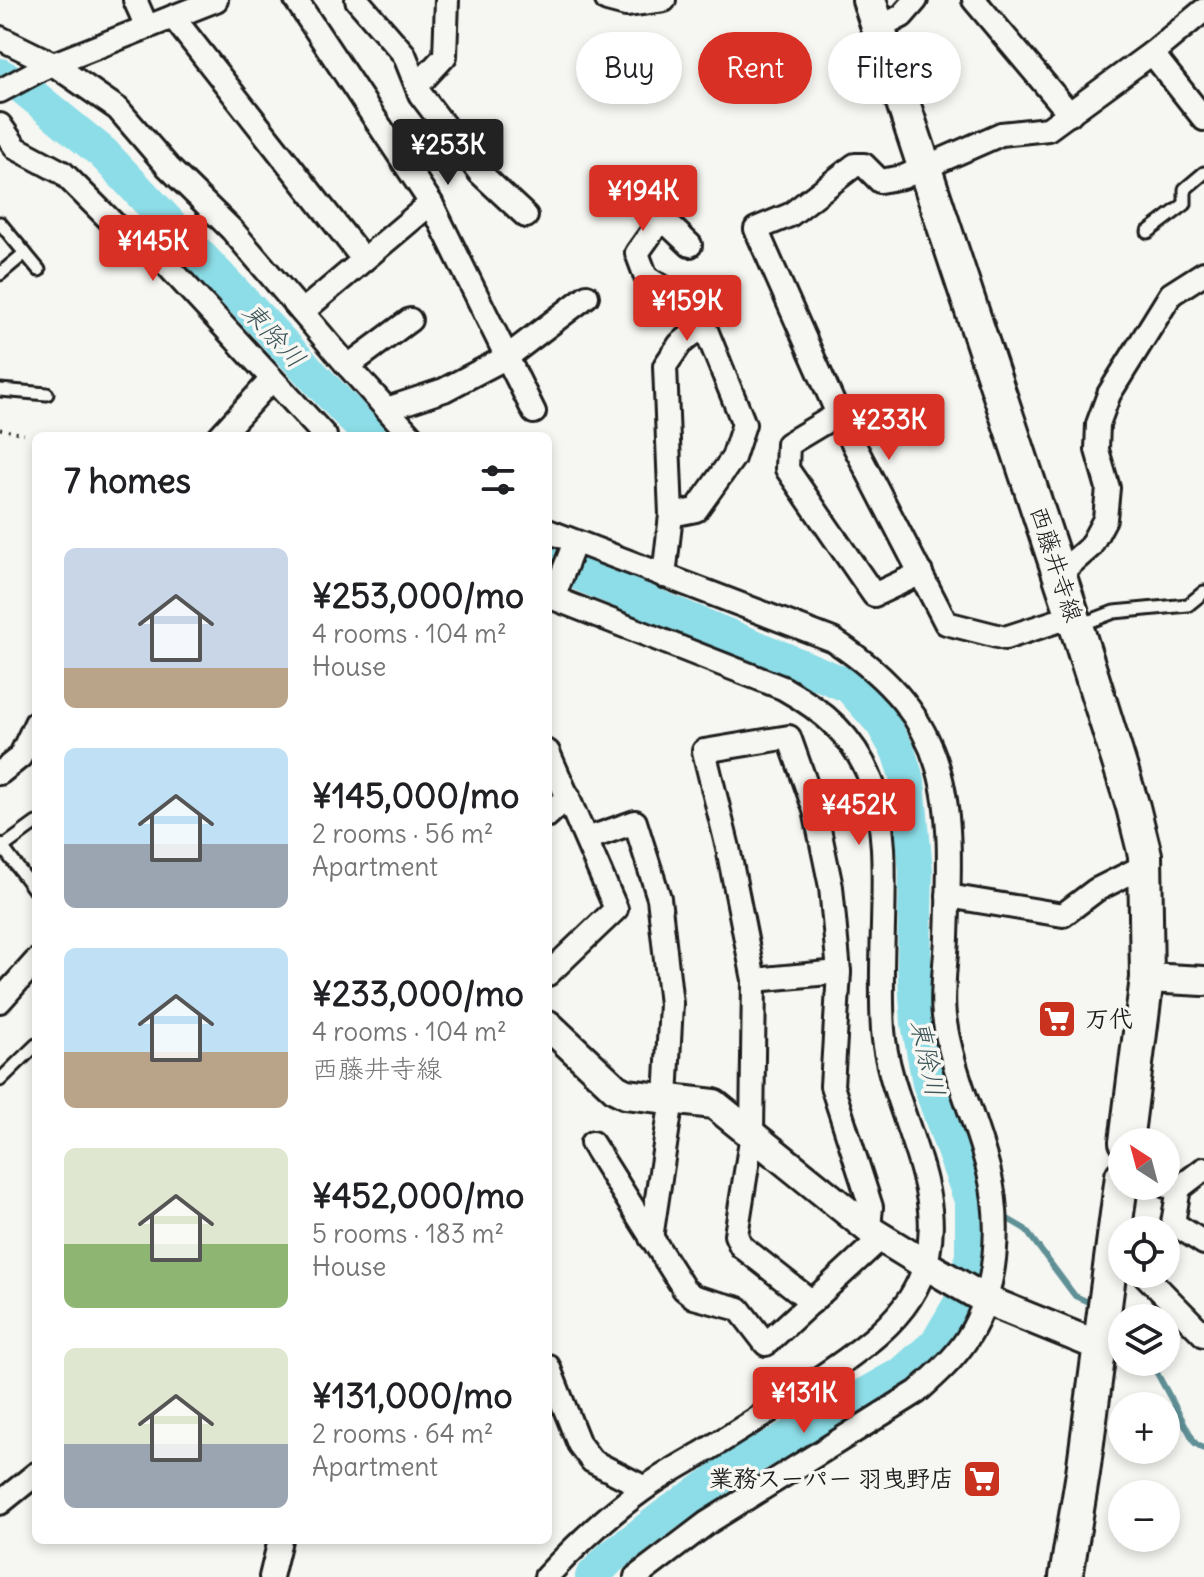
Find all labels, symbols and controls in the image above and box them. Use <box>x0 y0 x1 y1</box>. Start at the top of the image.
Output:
chip: Buy <box>576 32 682 104</box>
chip: Rent <box>698 32 812 104</box>
chip: Filters <box>828 32 961 104</box>
pin: ¥253K <box>392 119 504 187</box>
text: ¥253K <box>410 128 486 161</box>
pin: ¥194K <box>587 165 699 233</box>
text: ¥194K <box>607 174 679 207</box>
pin: ¥145K <box>97 215 209 283</box>
text: ¥145K <box>117 224 189 257</box>
pin: ¥159K <box>631 275 743 343</box>
text: ¥159K <box>651 284 723 317</box>
water label: 東除川 <box>236 295 313 374</box>
pin: ¥233K <box>833 394 945 462</box>
text: ¥233K <box>851 403 927 436</box>
icon: filters <box>476 458 520 502</box>
text: 7 homes <box>64 459 191 502</box>
street label: 西藤井寺線 <box>1024 502 1090 625</box>
text: ¥253,000/mo <box>312 574 524 617</box>
icon: home <box>128 580 224 676</box>
text: 4 rooms · 104 m² <box>312 617 507 650</box>
text: House <box>312 650 386 683</box>
text: ¥145,000/mo <box>312 774 519 817</box>
pin: ¥452K <box>803 779 915 847</box>
icon: home <box>128 780 224 876</box>
text: ¥452K <box>821 788 897 821</box>
text: 2 rooms · 56 m² <box>312 817 493 850</box>
text: Apartment <box>312 850 438 883</box>
text: ¥233,000/mo <box>312 972 524 1015</box>
icon: home <box>128 980 224 1076</box>
supermarket icon: 万代 <box>1036 998 1078 1040</box>
place label: 万代 <box>1085 1003 1133 1033</box>
text: 4 rooms · 104 m² <box>312 1015 507 1048</box>
water label: 東除川 <box>904 1016 953 1099</box>
text: 西藤井寺線 <box>312 1052 442 1085</box>
north arrow <box>1108 1128 1180 1200</box>
map controls <box>1108 1128 1180 1552</box>
text: ¥452,000/mo <box>312 1174 524 1217</box>
icon: home <box>128 1180 224 1276</box>
button: locate <box>1108 1216 1180 1288</box>
text: 5 rooms · 183 m² <box>312 1217 504 1250</box>
text: House <box>312 1250 386 1283</box>
button: layers <box>1108 1304 1180 1376</box>
pin: ¥131K <box>748 1367 860 1435</box>
text: ¥131,000/mo <box>312 1374 513 1417</box>
text: ¥131K <box>771 1376 837 1409</box>
icon: home <box>128 1380 224 1476</box>
button: + <box>1108 1392 1180 1464</box>
text: 2 rooms · 64 m² <box>312 1417 494 1450</box>
text: Apartment <box>312 1450 438 1483</box>
supermarket icon: 業務スーパー 羽曳野店 <box>961 1458 1003 1500</box>
place label: 業務スーパー 羽曳野店 <box>709 1463 954 1493</box>
button: − <box>1108 1480 1180 1552</box>

